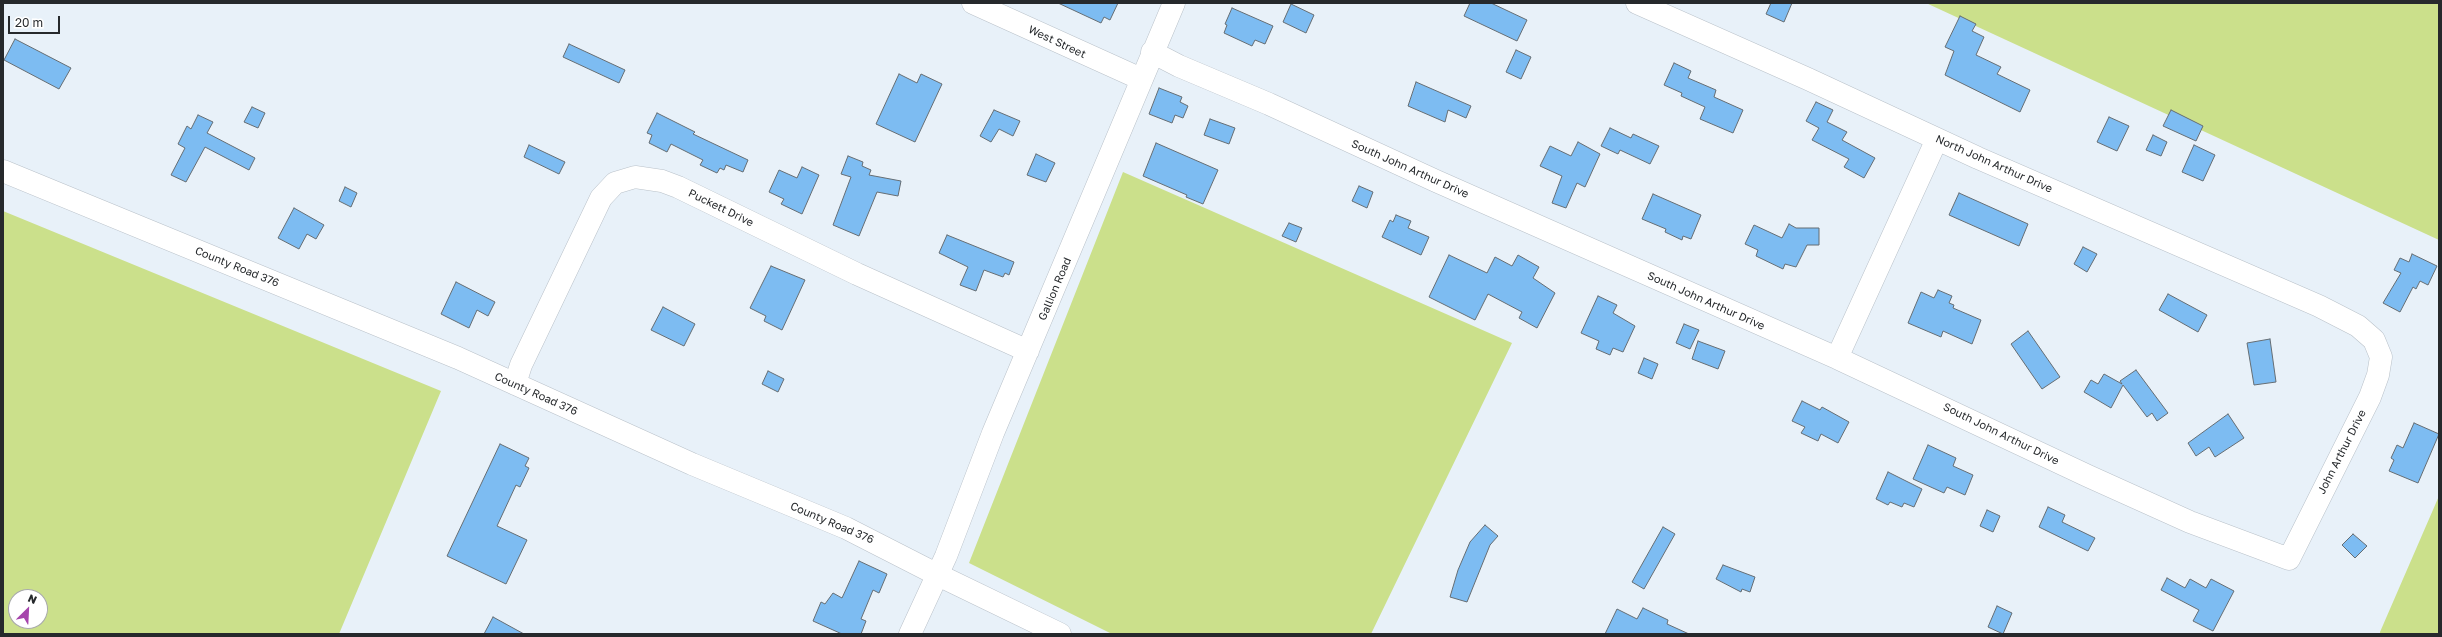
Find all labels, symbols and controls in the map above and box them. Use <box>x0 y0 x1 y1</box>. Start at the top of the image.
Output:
scale bar <box>10 8 62 34</box>
text: 20 m <box>15 15 43 30</box>
street label: West Street <box>1026 23 1088 61</box>
street label: North John Arthur Drive <box>1934 132 2054 196</box>
street label: South John Arthur Drive <box>1349 137 1471 201</box>
street label: Puckett Drive <box>686 187 756 229</box>
street label: County Road 376 <box>193 244 281 290</box>
street label: Gallion Road <box>1036 256 1074 322</box>
street label: South John Arthur Drive <box>1645 269 1767 333</box>
street label: County Road 376 <box>492 370 580 418</box>
street label: South John Arthur Drive <box>1941 400 2061 468</box>
street label: John Arthur Drive <box>2315 408 2369 496</box>
street label: County Road 376 <box>788 499 876 547</box>
north arrow <box>8 589 48 629</box>
text: N <box>26 591 39 606</box>

